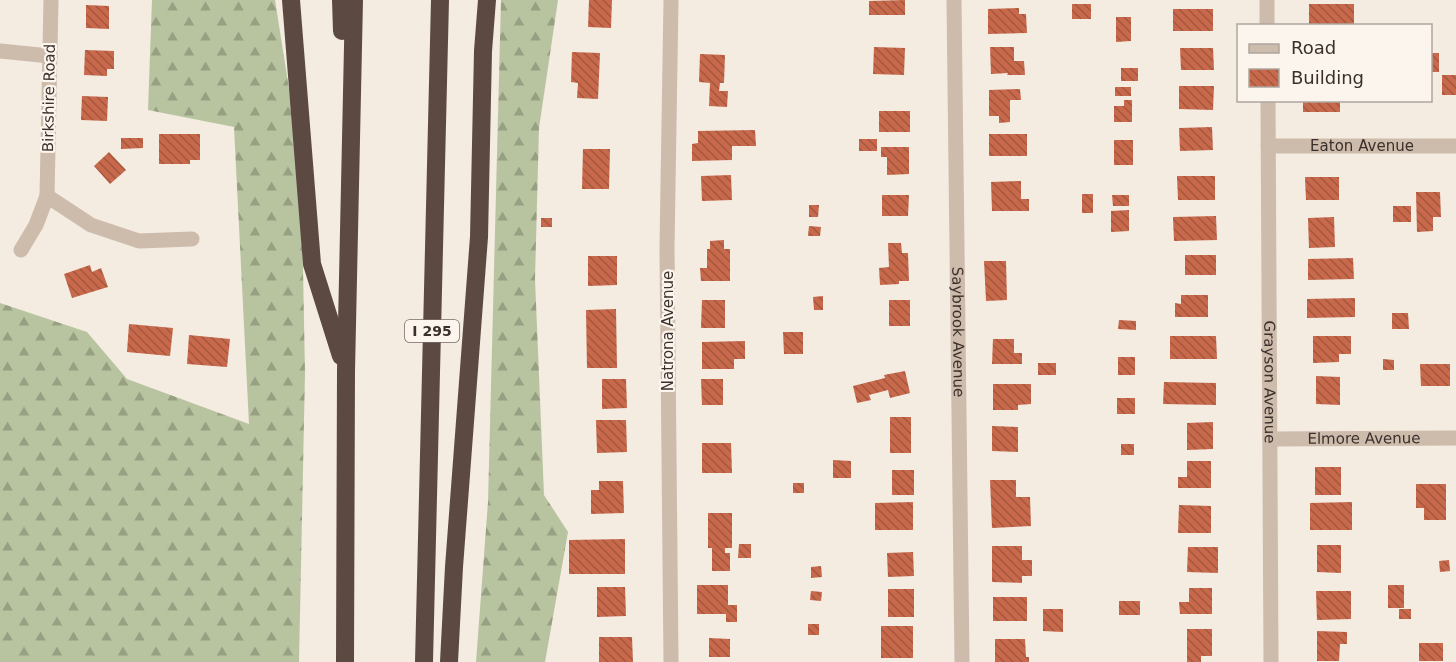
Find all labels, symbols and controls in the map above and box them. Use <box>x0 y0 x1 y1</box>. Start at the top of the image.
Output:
legend <box>1237 24 1432 102</box>
text: Road <box>1291 37 1336 58</box>
street label: Birkshire Road <box>39 44 59 152</box>
text: Building <box>1291 67 1364 88</box>
street label: Eaton Avenue <box>1310 137 1414 155</box>
street label: Saybrook Avenue <box>948 267 968 397</box>
street label: Natrona Avenue <box>659 271 677 391</box>
road number: I 295 <box>405 320 459 342</box>
street label: Grayson Avenue <box>1260 320 1279 444</box>
street label: Elmore Avenue <box>1307 429 1421 448</box>

